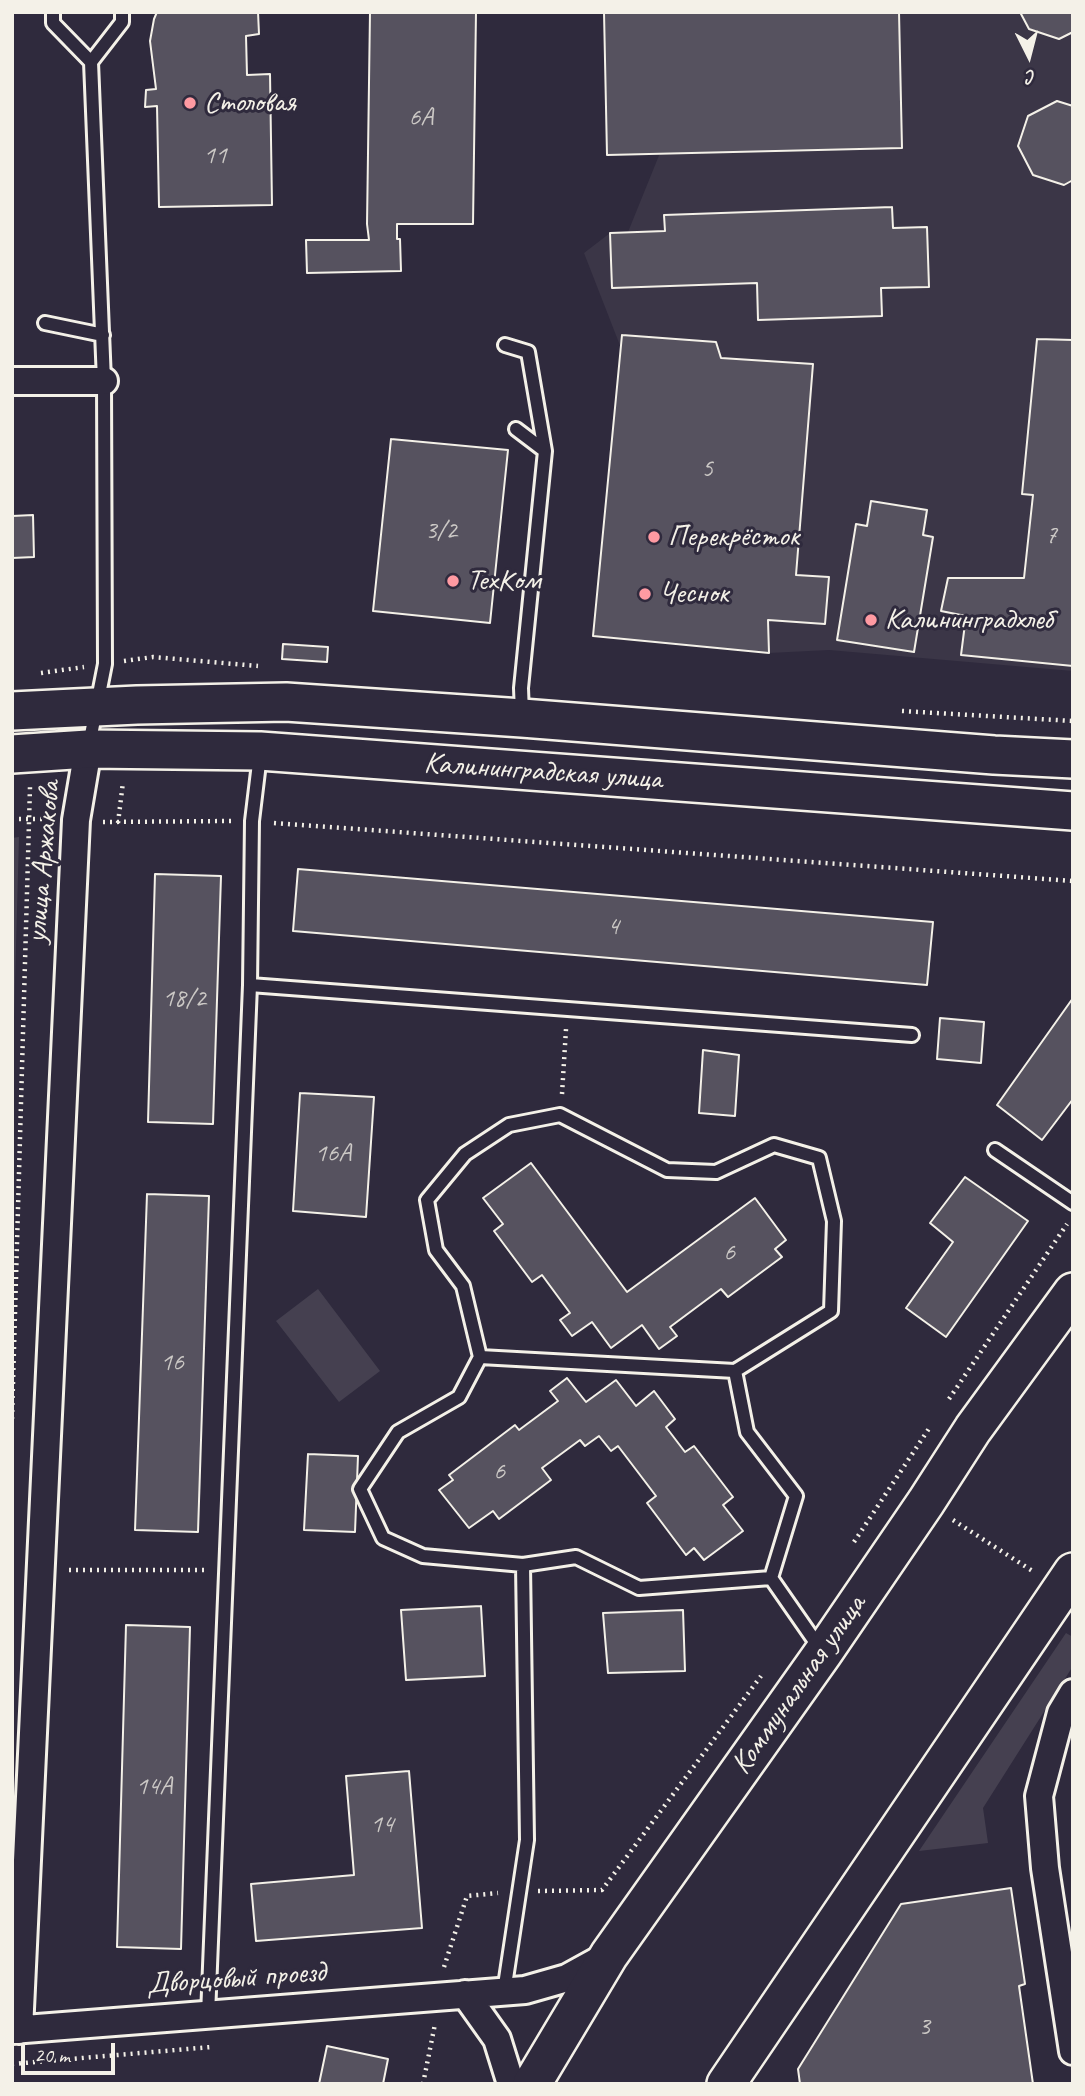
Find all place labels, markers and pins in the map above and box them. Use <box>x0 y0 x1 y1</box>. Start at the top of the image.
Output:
place label: Столовая <box>204 85 296 121</box>
marker: Столовая <box>182 95 198 111</box>
place label: Перекрёсток <box>668 519 800 555</box>
marker: Перекрёсток <box>646 529 662 545</box>
place label: ТехКом <box>467 563 540 599</box>
marker: ТехКом <box>445 573 461 589</box>
place label: Чеснок <box>659 576 729 612</box>
marker: Чеснок <box>637 586 653 602</box>
place label: Калининградхлеб <box>885 602 1052 638</box>
marker: Калининградхлеб <box>863 612 879 628</box>

